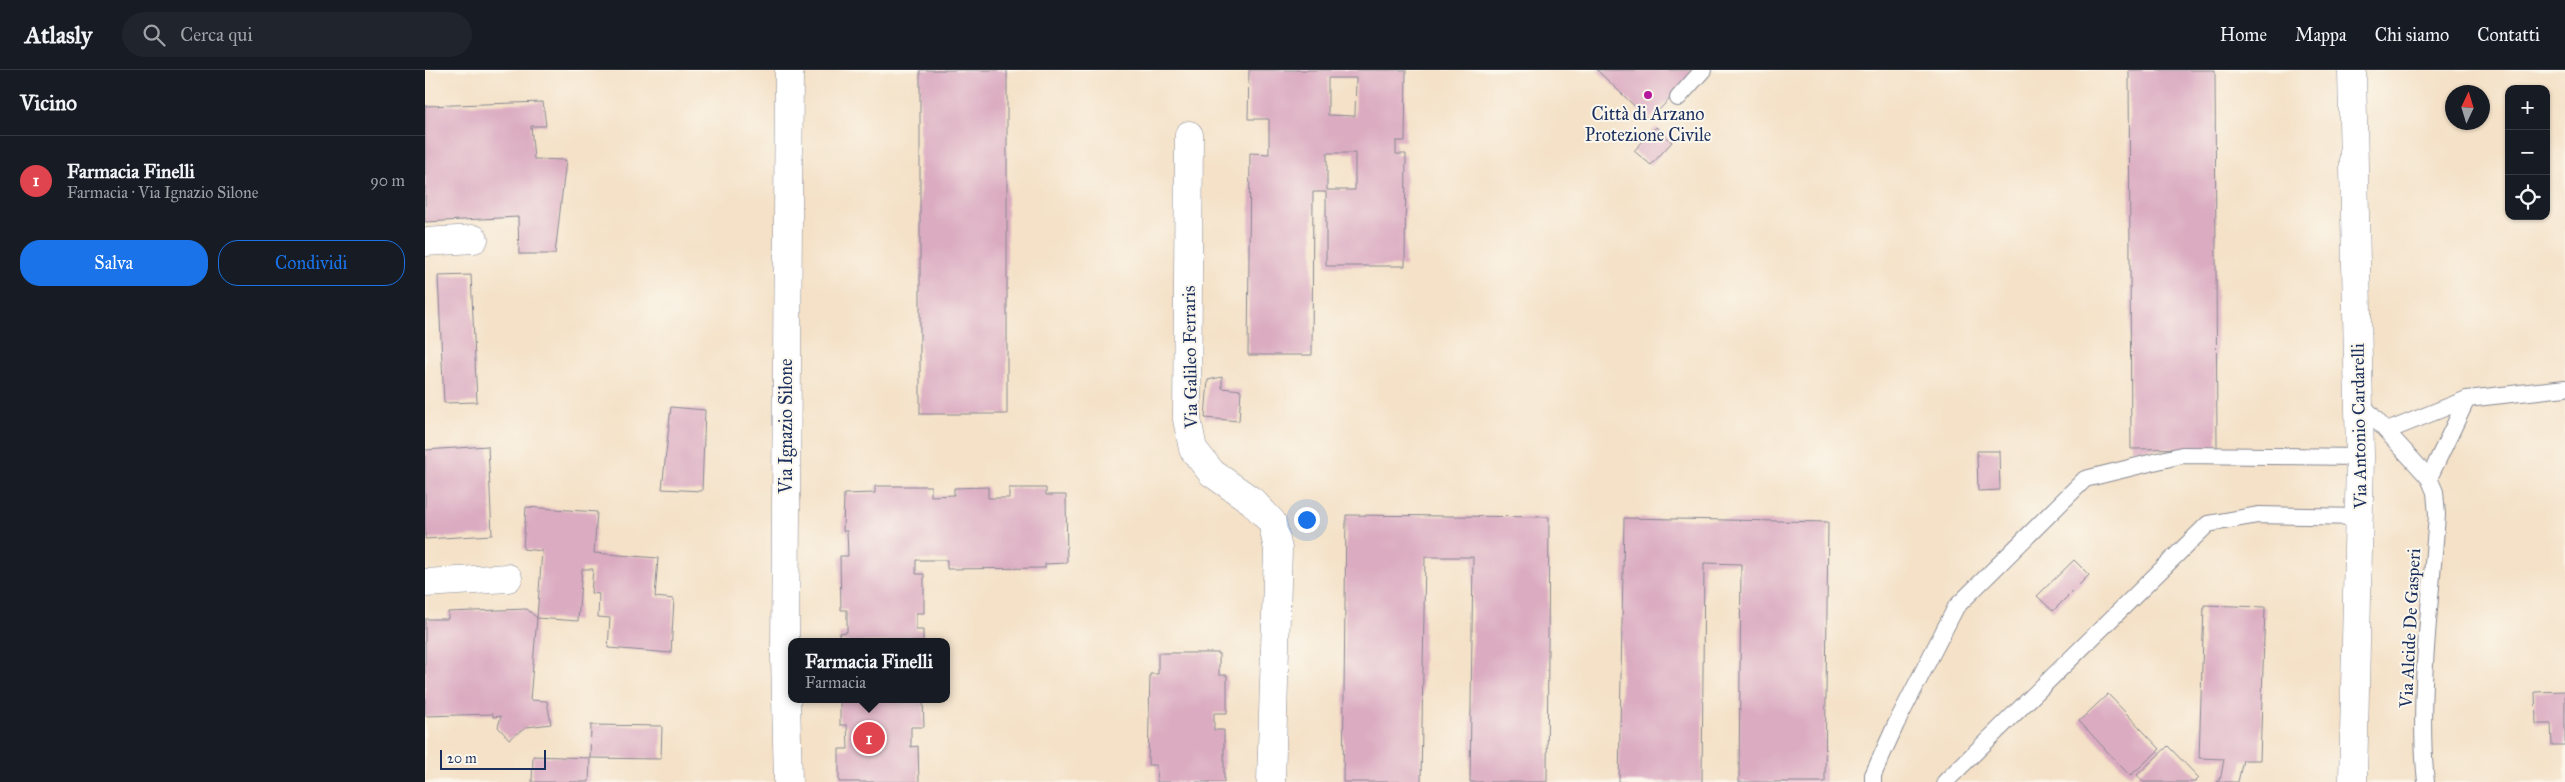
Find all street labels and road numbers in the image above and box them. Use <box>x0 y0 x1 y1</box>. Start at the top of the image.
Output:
street label: Via Galileo Ferraris <box>1178 285 1202 430</box>
street label: Via Antonio Cardarelli <box>2347 343 2371 510</box>
street label: Via Ignazio Silone <box>775 359 798 495</box>
street label: Via Alcide De Gasperi <box>2395 548 2425 709</box>

